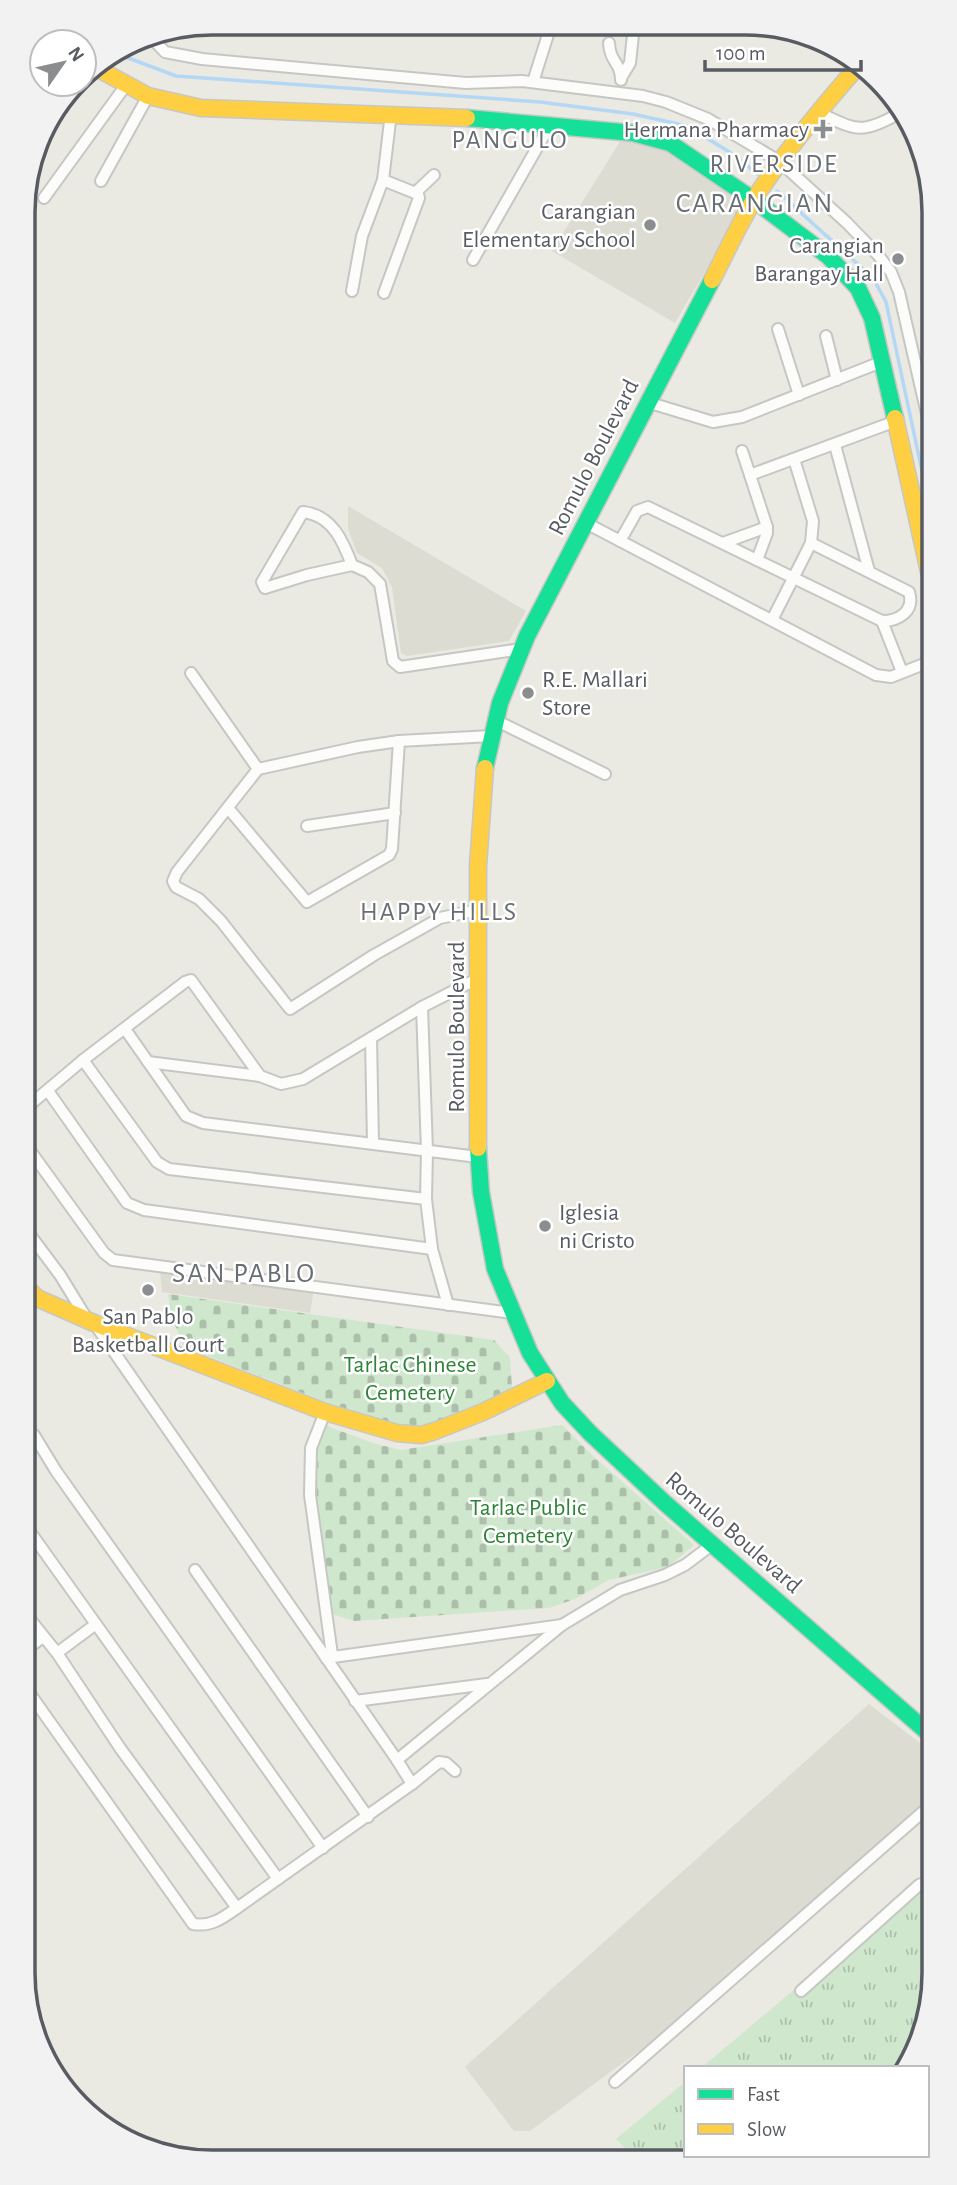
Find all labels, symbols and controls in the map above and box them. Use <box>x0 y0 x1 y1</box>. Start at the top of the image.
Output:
north arrow <box>28 28 98 98</box>
scale bar <box>705 28 861 72</box>
text: 100 m <box>716 43 766 64</box>
text: N <box>64 44 87 65</box>
place label: Hermana Pharmacy <box>623 118 809 142</box>
marker: Hermana Pharmacy <box>815 121 831 137</box>
district label: PANGULO <box>452 127 568 153</box>
district label: RIVERSIDE <box>709 151 839 177</box>
district label: CARANGIAN <box>676 190 834 218</box>
place label: Carangian Elementary School <box>462 200 636 252</box>
marker: Carangian Elementary School <box>642 217 658 233</box>
place label: Carangian Barangay Hall <box>754 234 884 286</box>
marker: Carangian Barangay Hall <box>890 251 906 267</box>
street label: Romulo Boulevard <box>544 376 644 539</box>
place label: R.E. Mallari Store <box>542 668 648 720</box>
marker: R.E. Mallari Store <box>520 685 536 701</box>
district label: HAPPY HILLS <box>360 899 518 925</box>
street label: Romulo Boulevard <box>445 941 469 1113</box>
place label: Iglesia ni Cristo <box>559 1201 635 1253</box>
marker: Iglesia ni Cristo <box>537 1218 553 1234</box>
district label: SAN PABLO <box>172 1260 316 1288</box>
marker: San Pablo Basketball Court <box>140 1282 156 1298</box>
place label: San Pablo Basketball Court <box>72 1305 225 1357</box>
park label: Tarlac Chinese Cemetery <box>343 1353 477 1405</box>
street label: Romulo Boulevard <box>661 1467 806 1598</box>
park label: Tarlac Public Cemetery <box>470 1496 586 1548</box>
legend <box>684 2066 929 2157</box>
text: Fast <box>747 2084 780 2105</box>
text: Slow <box>747 2119 786 2140</box>

